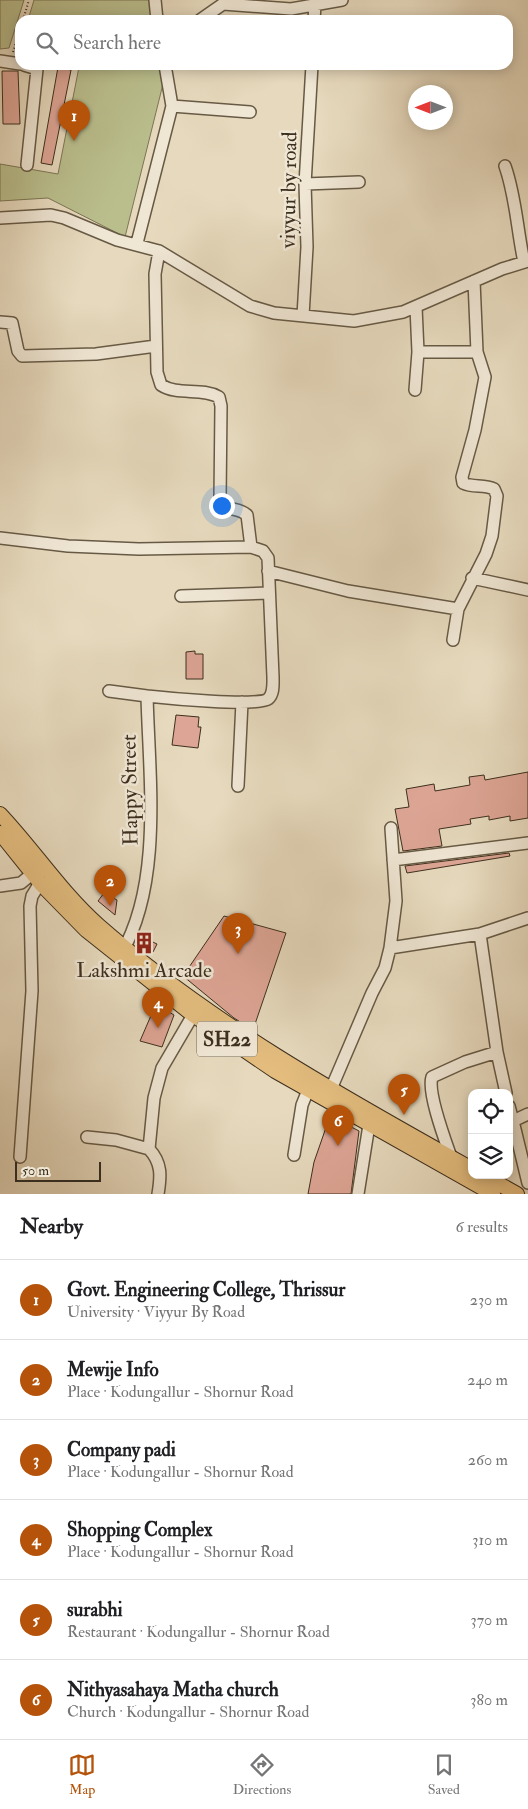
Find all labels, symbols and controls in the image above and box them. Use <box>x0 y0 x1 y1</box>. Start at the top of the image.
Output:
search box <box>15 15 513 70</box>
icon: search <box>33 29 61 57</box>
text: Search here <box>73 31 161 55</box>
north arrow <box>408 85 453 130</box>
pin: 1 <box>58 100 90 141</box>
street label: viyyur by road <box>274 131 304 250</box>
your location <box>209 493 235 519</box>
street label: Happy Street <box>116 734 144 846</box>
pin: 2 <box>94 865 126 906</box>
pin: 3 <box>222 913 254 954</box>
building icon: Lakshmi Arcade <box>131 930 157 956</box>
place label: Lakshmi Arcade <box>76 957 212 984</box>
pin: 4 <box>142 987 174 1028</box>
road number: SH22 <box>197 1022 257 1056</box>
pin: 5 <box>388 1074 420 1115</box>
map controls <box>468 1089 513 1179</box>
button: locate <box>468 1089 513 1134</box>
pin: 6 <box>322 1105 354 1146</box>
button: layers <box>468 1134 513 1179</box>
scale bar <box>15 1159 101 1182</box>
text: 50 m <box>22 1162 49 1179</box>
text: Nearby <box>20 1213 83 1240</box>
text: 6 results <box>456 1217 508 1237</box>
text: Govt. Engineering College, Thrissur <box>67 1278 345 1302</box>
text: 1 <box>33 1290 39 1310</box>
text: 230 m <box>470 1290 508 1310</box>
text: University · Viyyur By Road <box>67 1302 245 1322</box>
text: Mewije Info <box>67 1358 159 1382</box>
text: 2 <box>32 1370 40 1390</box>
text: 240 m <box>467 1370 508 1390</box>
text: Place · Kodungallur - Shornur Road <box>67 1382 294 1402</box>
text: Company padi <box>67 1438 176 1462</box>
text: 3 <box>33 1450 39 1470</box>
text: 260 m <box>468 1450 508 1470</box>
text: Place · Kodungallur - Shornur Road <box>67 1462 294 1482</box>
text: Shopping Complex <box>67 1518 212 1542</box>
text: 4 <box>32 1530 40 1550</box>
text: 310 m <box>472 1530 508 1550</box>
text: Place · Kodungallur - Shornur Road <box>67 1542 294 1562</box>
text: surabhi <box>67 1598 122 1622</box>
text: 5 <box>32 1610 40 1630</box>
text: 370 m <box>471 1610 508 1630</box>
text: Restaurant · Kodungallur - Shornur Road <box>67 1622 330 1642</box>
text: Nithyasahaya Matha church <box>67 1678 279 1702</box>
text: 6 <box>32 1690 40 1710</box>
text: 380 m <box>470 1690 508 1710</box>
text: Church · Kodungallur - Shornur Road <box>67 1702 309 1722</box>
tab: Map <box>68 1751 96 1798</box>
tab: Directions <box>233 1751 291 1798</box>
tab: Saved <box>428 1751 460 1798</box>

